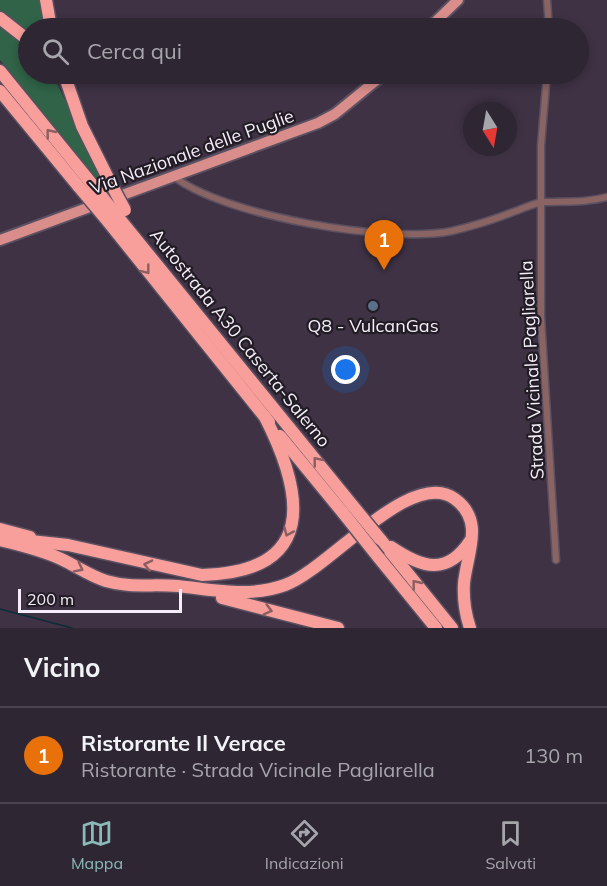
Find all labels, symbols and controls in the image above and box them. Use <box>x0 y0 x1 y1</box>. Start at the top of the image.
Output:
search box <box>18 18 589 84</box>
icon: search <box>39 35 72 68</box>
text: Cerca qui <box>87 37 182 65</box>
north arrow <box>463 102 517 156</box>
street label: Via Nazionale delle Puglie <box>87 104 297 199</box>
one-way arrow <box>47 128 58 139</box>
pin: 1 <box>364 220 404 270</box>
street label: Autostrada A30 Caserta-Salerno <box>145 224 336 452</box>
street label: Strada Vicinale Pagliarella <box>514 260 549 480</box>
one-way arrow <box>139 264 150 275</box>
marker: Q8 - VulcanGas <box>366 299 380 313</box>
place label: Q8 - VulcanGas <box>307 314 439 337</box>
your location <box>331 355 360 384</box>
one-way arrow <box>313 456 324 467</box>
one-way arrow <box>284 525 296 536</box>
one-way arrow <box>143 560 153 573</box>
one-way arrow <box>73 561 83 572</box>
one-way arrow <box>412 579 423 590</box>
scale bar <box>18 586 182 614</box>
text: 200 m <box>27 589 74 609</box>
one-way arrow <box>263 603 273 615</box>
text: Vicino <box>24 651 101 684</box>
text: Ristorante Il Verace <box>81 729 286 757</box>
text: 1 <box>38 743 50 768</box>
text: 130 m <box>524 743 583 768</box>
text: Ristorante · Strada Vicinale Pagliarella <box>81 757 435 782</box>
tab: Mappa <box>71 817 123 873</box>
tab: Indicazioni <box>265 817 344 873</box>
tab: Salvati <box>485 817 536 873</box>

